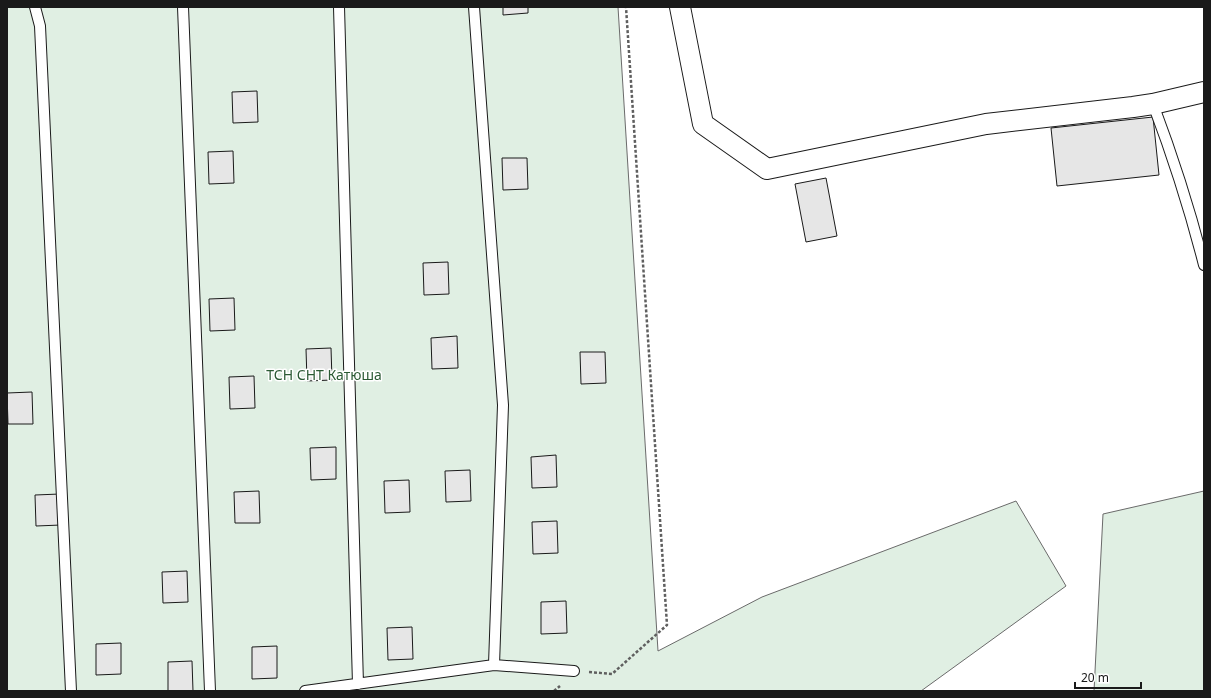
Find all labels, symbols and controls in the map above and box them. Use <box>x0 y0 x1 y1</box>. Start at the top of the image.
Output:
park label: ТСН СНТ Катюша <box>266 365 382 384</box>
scale bar <box>1075 664 1141 690</box>
text: 20 m <box>1081 669 1109 686</box>

